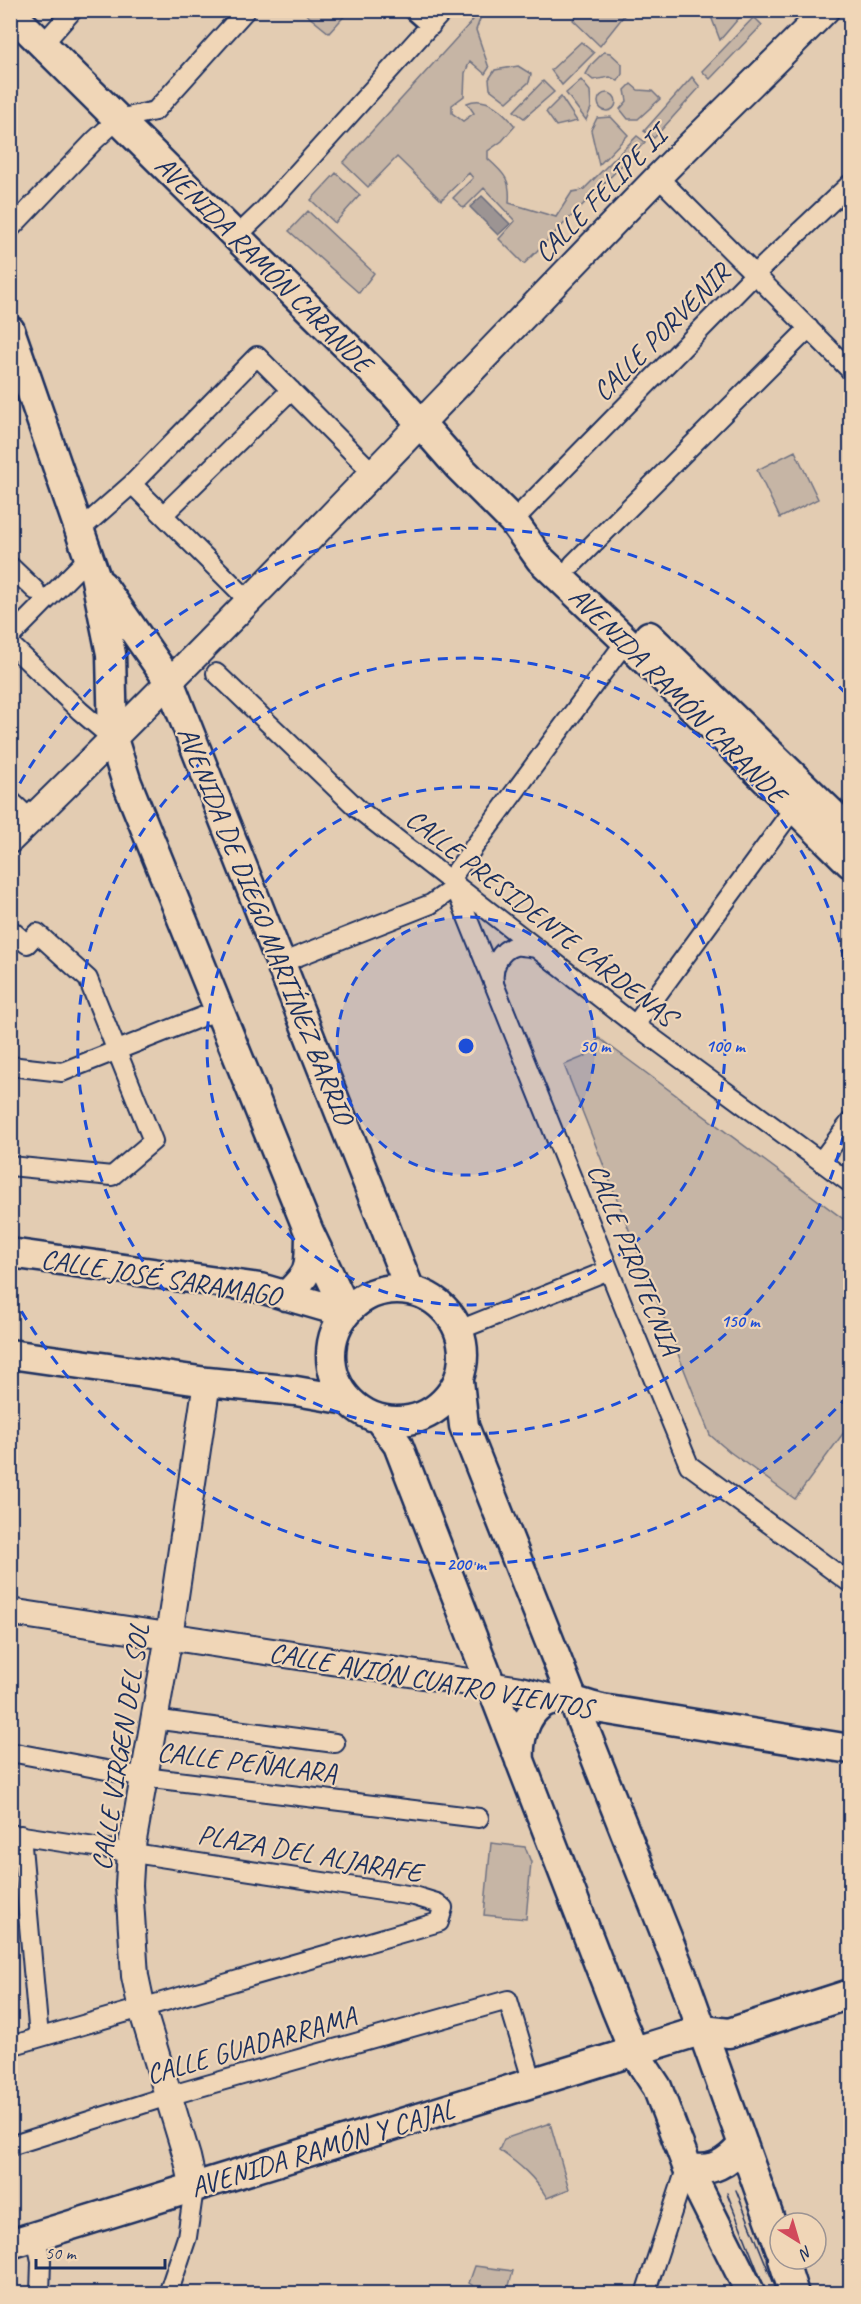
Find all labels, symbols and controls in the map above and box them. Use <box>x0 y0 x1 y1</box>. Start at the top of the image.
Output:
street label: CALLE FELIPE II <box>526 114 678 269</box>
street label: AVENIDA RAMÓN CARANDE <box>148 148 383 383</box>
street label: CALLE PORVENIR <box>585 254 739 408</box>
street label: AVENIDA RAMÓN CARANDE <box>562 579 797 814</box>
street label: AVENIDA DE DIEGO MARTÍNEZ BARRIO <box>170 721 363 1132</box>
street label: CALLE PRESIDENTE CÁRDENAS <box>399 801 687 1037</box>
text: 50 m <box>580 1035 612 1057</box>
text: 100 m <box>706 1035 746 1057</box>
centre of rings <box>456 1036 476 1056</box>
street label: CALLE PIROTECNIA <box>580 1158 689 1361</box>
street label: CALLE JOSÉ SARAMAGO <box>39 1241 286 1314</box>
text: 150 m <box>721 1310 761 1332</box>
text: 200 m <box>447 1553 487 1575</box>
street label: CALLE VIRGEN DEL SOL <box>83 1621 157 1873</box>
street label: CALLE AVIÓN CUATRO VIENTOS <box>267 1634 599 1726</box>
street label: CALLE PEÑALARA <box>155 1734 340 1790</box>
street label: PLAZA DEL ALJARAFE <box>195 1816 428 1890</box>
street label: CALLE GUADARRAMA <box>142 1998 362 2092</box>
street label: AVENIDA RAMÓN Y CAJAL <box>186 2091 458 2205</box>
north arrow <box>768 2211 828 2271</box>
scale bar <box>36 2232 165 2270</box>
text: N <box>794 2241 816 2265</box>
text: 50 m <box>45 2242 78 2264</box>

